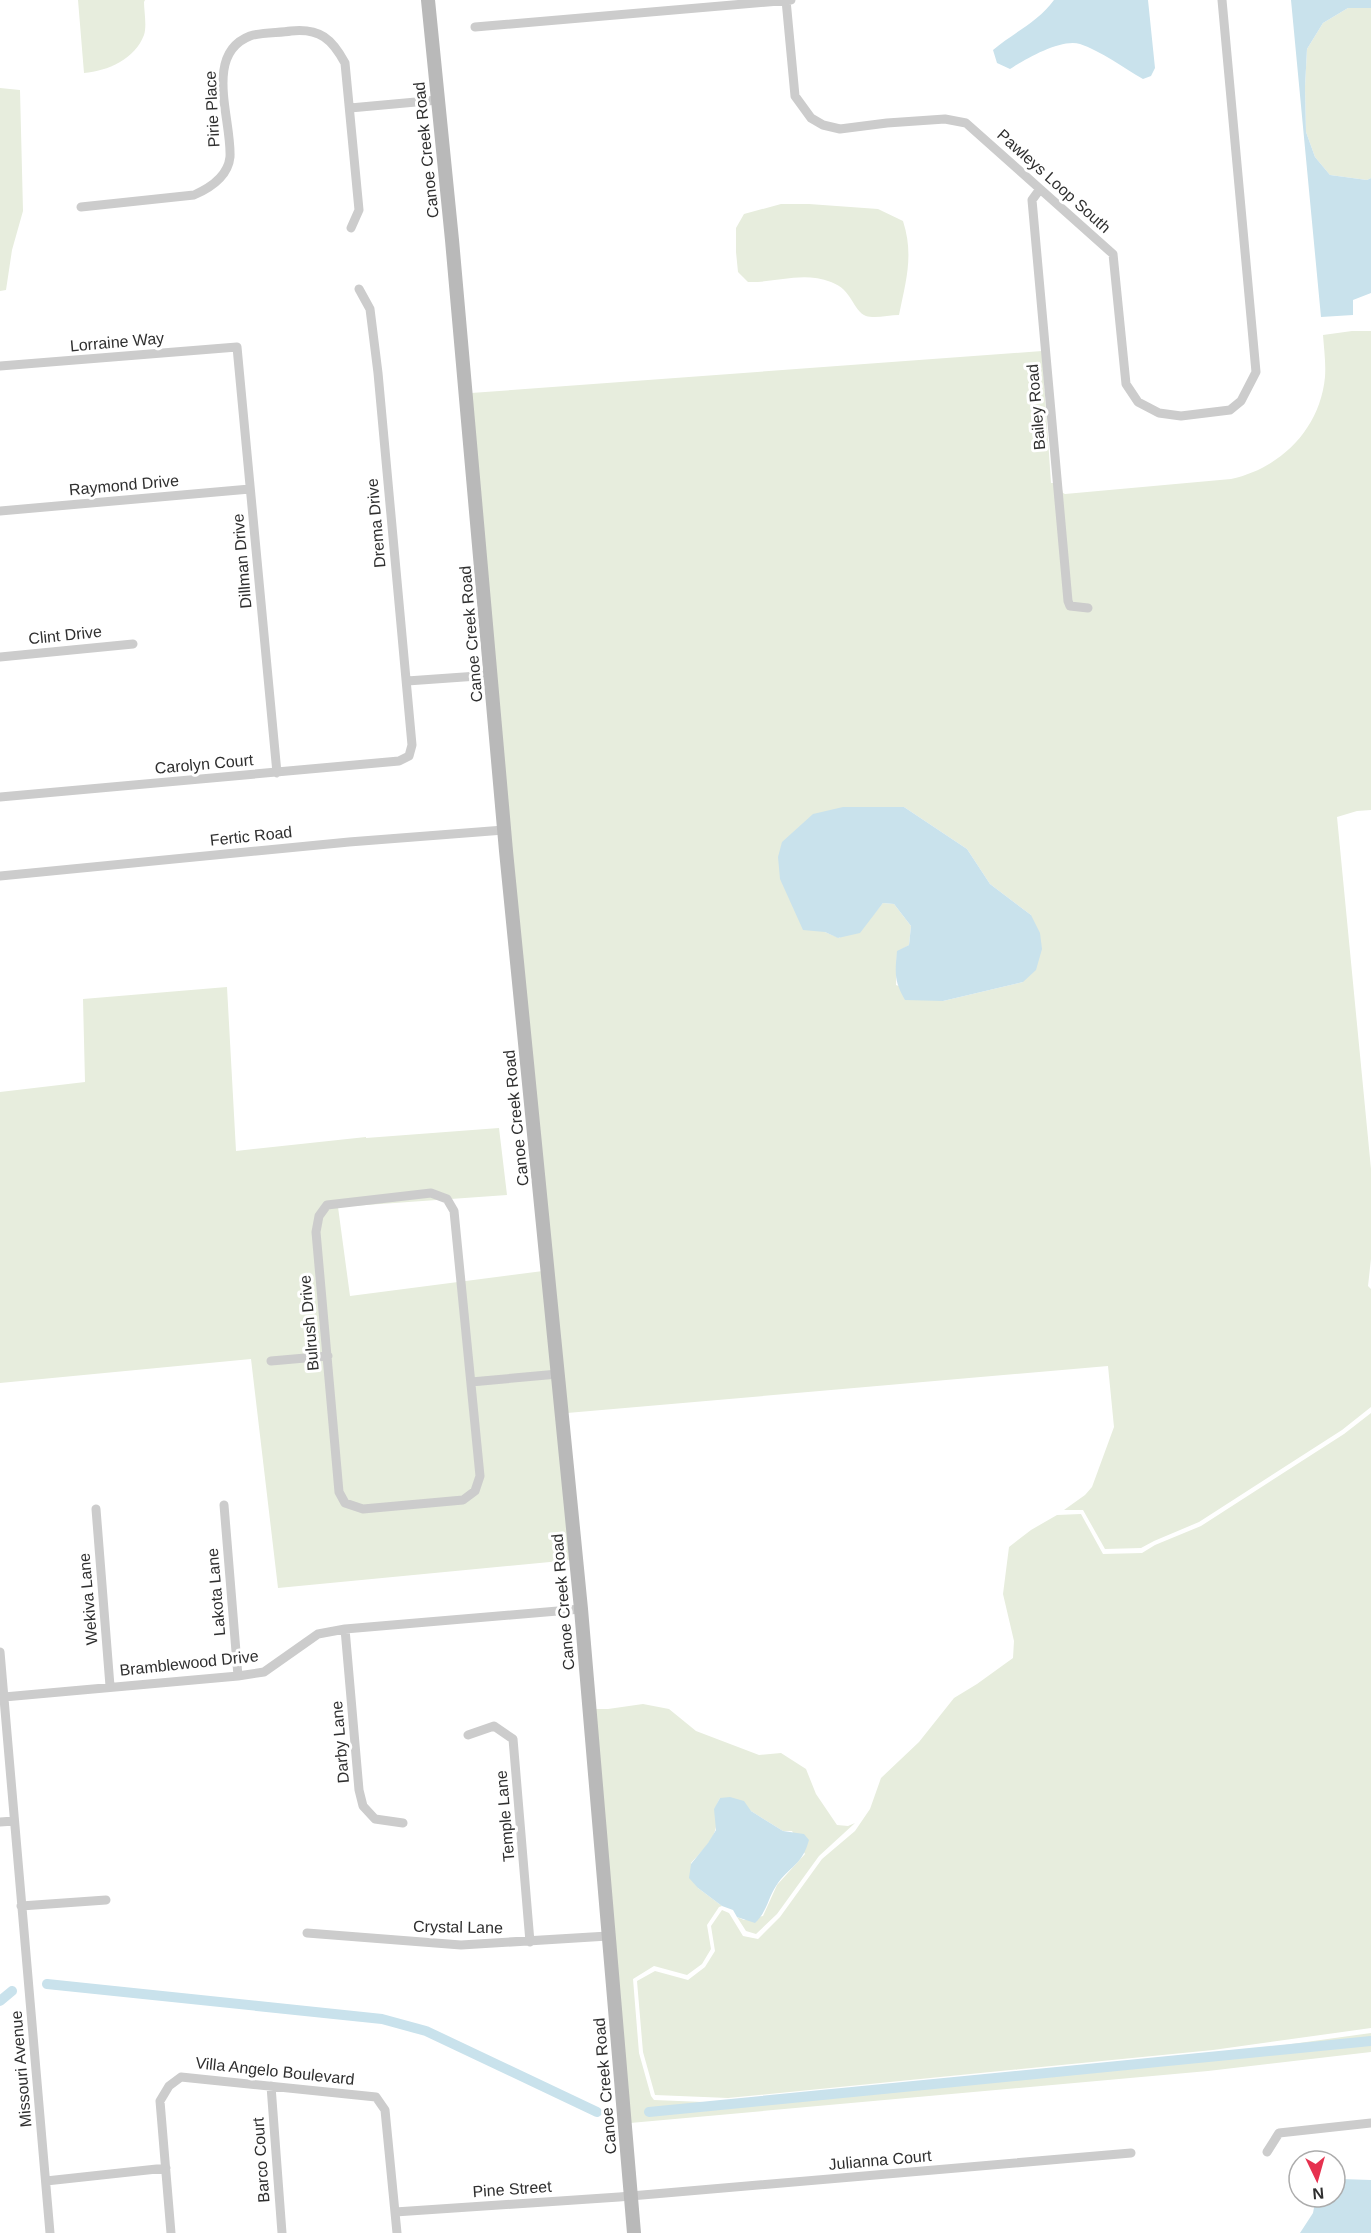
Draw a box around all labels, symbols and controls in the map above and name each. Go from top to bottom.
street label: Pirie Place [202,70,222,148]
street label: Canoe Creek Road [410,81,442,219]
street label: Pawleys Loop South [994,126,1114,236]
street label: Lorraine Way [69,329,165,355]
street label: Bailey Road [1024,363,1048,451]
street label: Raymond Drive [68,472,180,498]
street label: Drema Drive [364,477,388,568]
street label: Dillman Drive [229,513,255,609]
street label: Canoe Creek Road [457,565,485,703]
street label: Clint Drive [27,623,103,647]
street label: Carolyn Court [154,751,254,777]
street label: Fertic Road [209,823,293,849]
street label: Canoe Creek Road [500,1049,532,1187]
street label: Bulrush Drive [296,1274,322,1372]
street label: Canoe Creek Road [549,1533,577,1671]
street label: Lakota Lane [204,1547,228,1637]
street label: Wekiva Lane [76,1552,100,1646]
street label: Bramblewood Drive [119,1647,259,1679]
street label: Darby Lane [328,1700,352,1784]
street label: Temple Lane [493,1770,517,1862]
street label: Crystal Lane [413,1918,503,1936]
street label: Missouri Avenue [7,2010,35,2128]
street label: Canoe Creek Road [591,2017,619,2155]
street label: Villa Angelo Boulevard [195,2054,355,2088]
street label: Barco Court [250,2116,272,2203]
street label: Julianna Court [828,2147,933,2173]
north arrow [1287,2149,1347,2209]
street label: Pine Street [472,2178,553,2200]
text: N [1312,2184,1325,2202]

